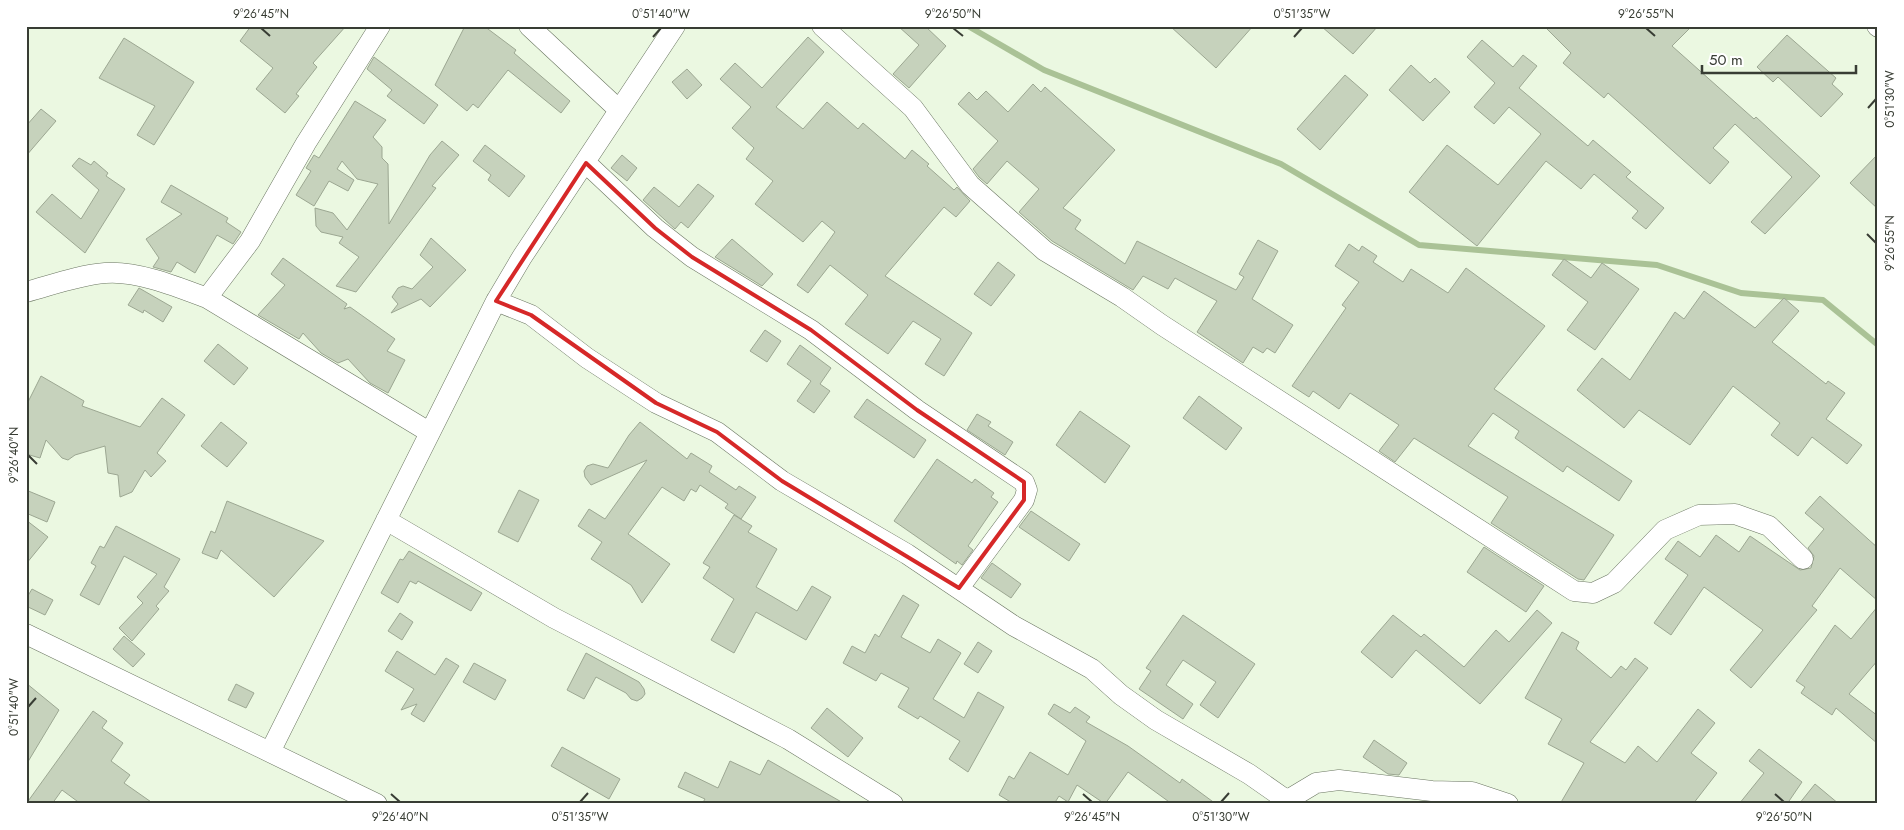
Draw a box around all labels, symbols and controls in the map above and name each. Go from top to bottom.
text: 9°26'45"N [233,5,289,23]
text: 0°51'40"W [632,5,690,23]
text: 9°26'50"N [925,5,981,23]
text: 0°51'35"W [1274,5,1331,23]
text: 9°26'55"N [1618,5,1674,23]
scale bar [1702,42,1855,74]
text: 50 m [1709,49,1743,71]
text: 0°51'30"W [1881,70,1899,128]
text: 9°26'55"N [1881,215,1899,271]
text: 9°26'40"N [5,427,23,483]
text: 0°51'40"W [5,678,23,736]
text: 9°26'40"N [372,808,428,826]
text: 0°51'35"W [552,808,609,826]
text: 9°26'45"N [1064,808,1120,826]
text: 0°51'30"W [1192,808,1250,826]
text: 9°26'50"N [1756,808,1812,826]

